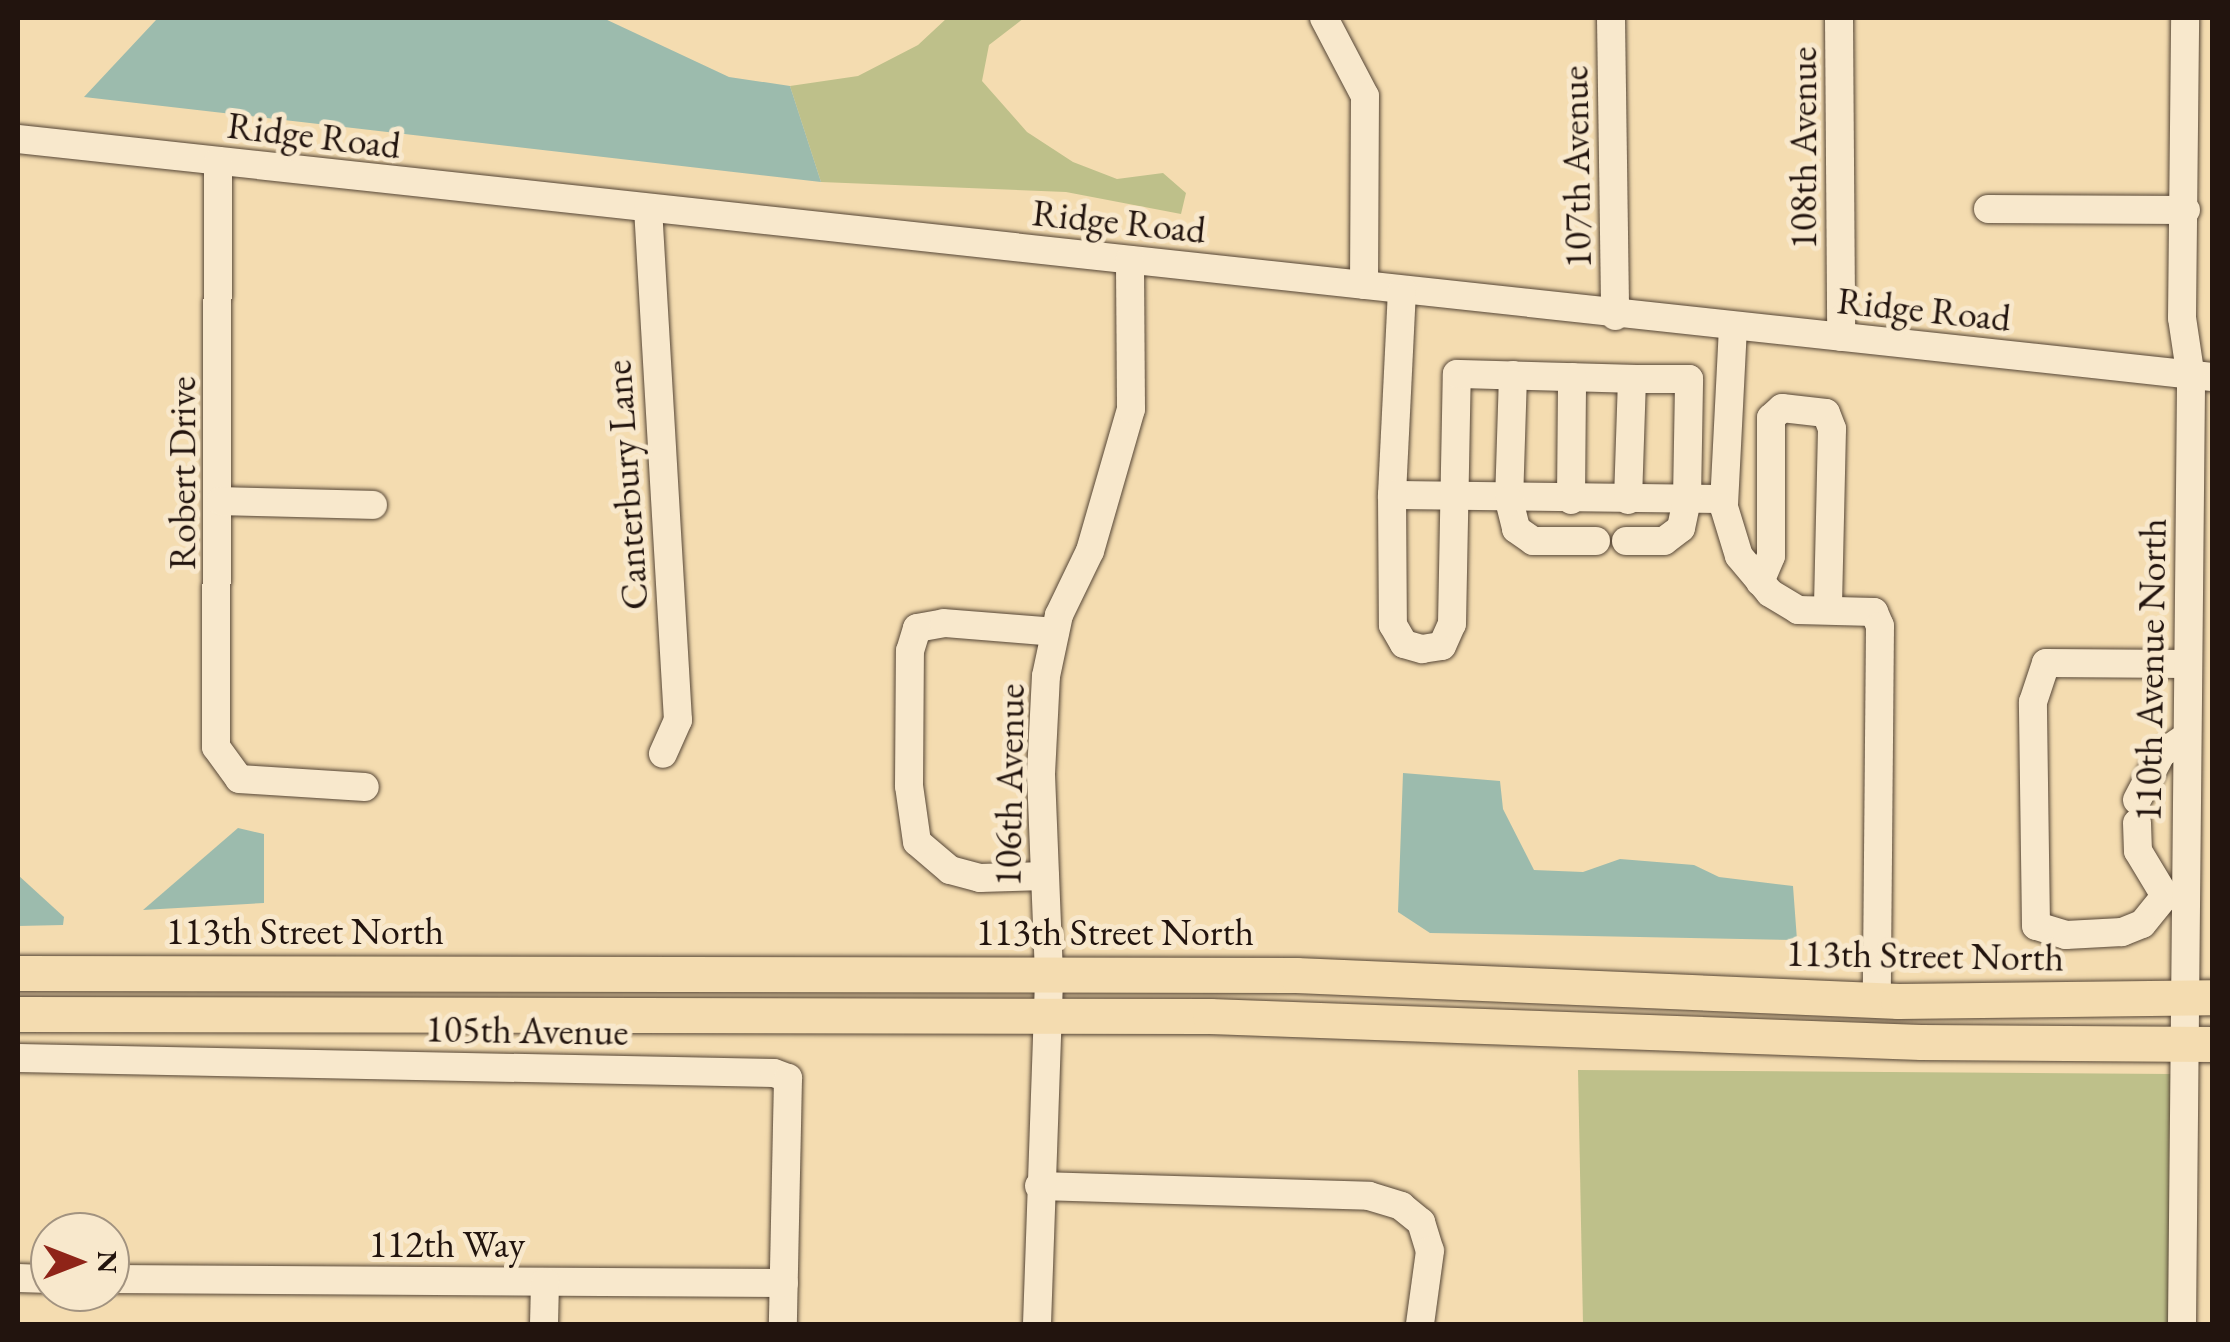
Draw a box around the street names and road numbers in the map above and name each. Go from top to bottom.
street label: 108th Avenue [1780,47,1826,249]
street label: 107th Avenue [1551,65,1601,269]
street label: Ridge Road [225,102,403,168]
street label: Ridge Road [1030,189,1208,253]
street label: Ridge Road [1835,277,2013,341]
street label: Canterbury Lane [595,359,657,611]
street label: Robert Drive [159,376,205,570]
street label: 110th Avenue North [2125,518,2175,822]
street label: 106th Avenue [984,683,1034,887]
street label: 113th Street North [166,908,444,954]
street label: 113th Street North [976,909,1254,955]
street label: 113th Street North [1786,930,2064,980]
street label: 105th Avenue [425,1005,629,1055]
street label: 112th Way [369,1221,525,1267]

